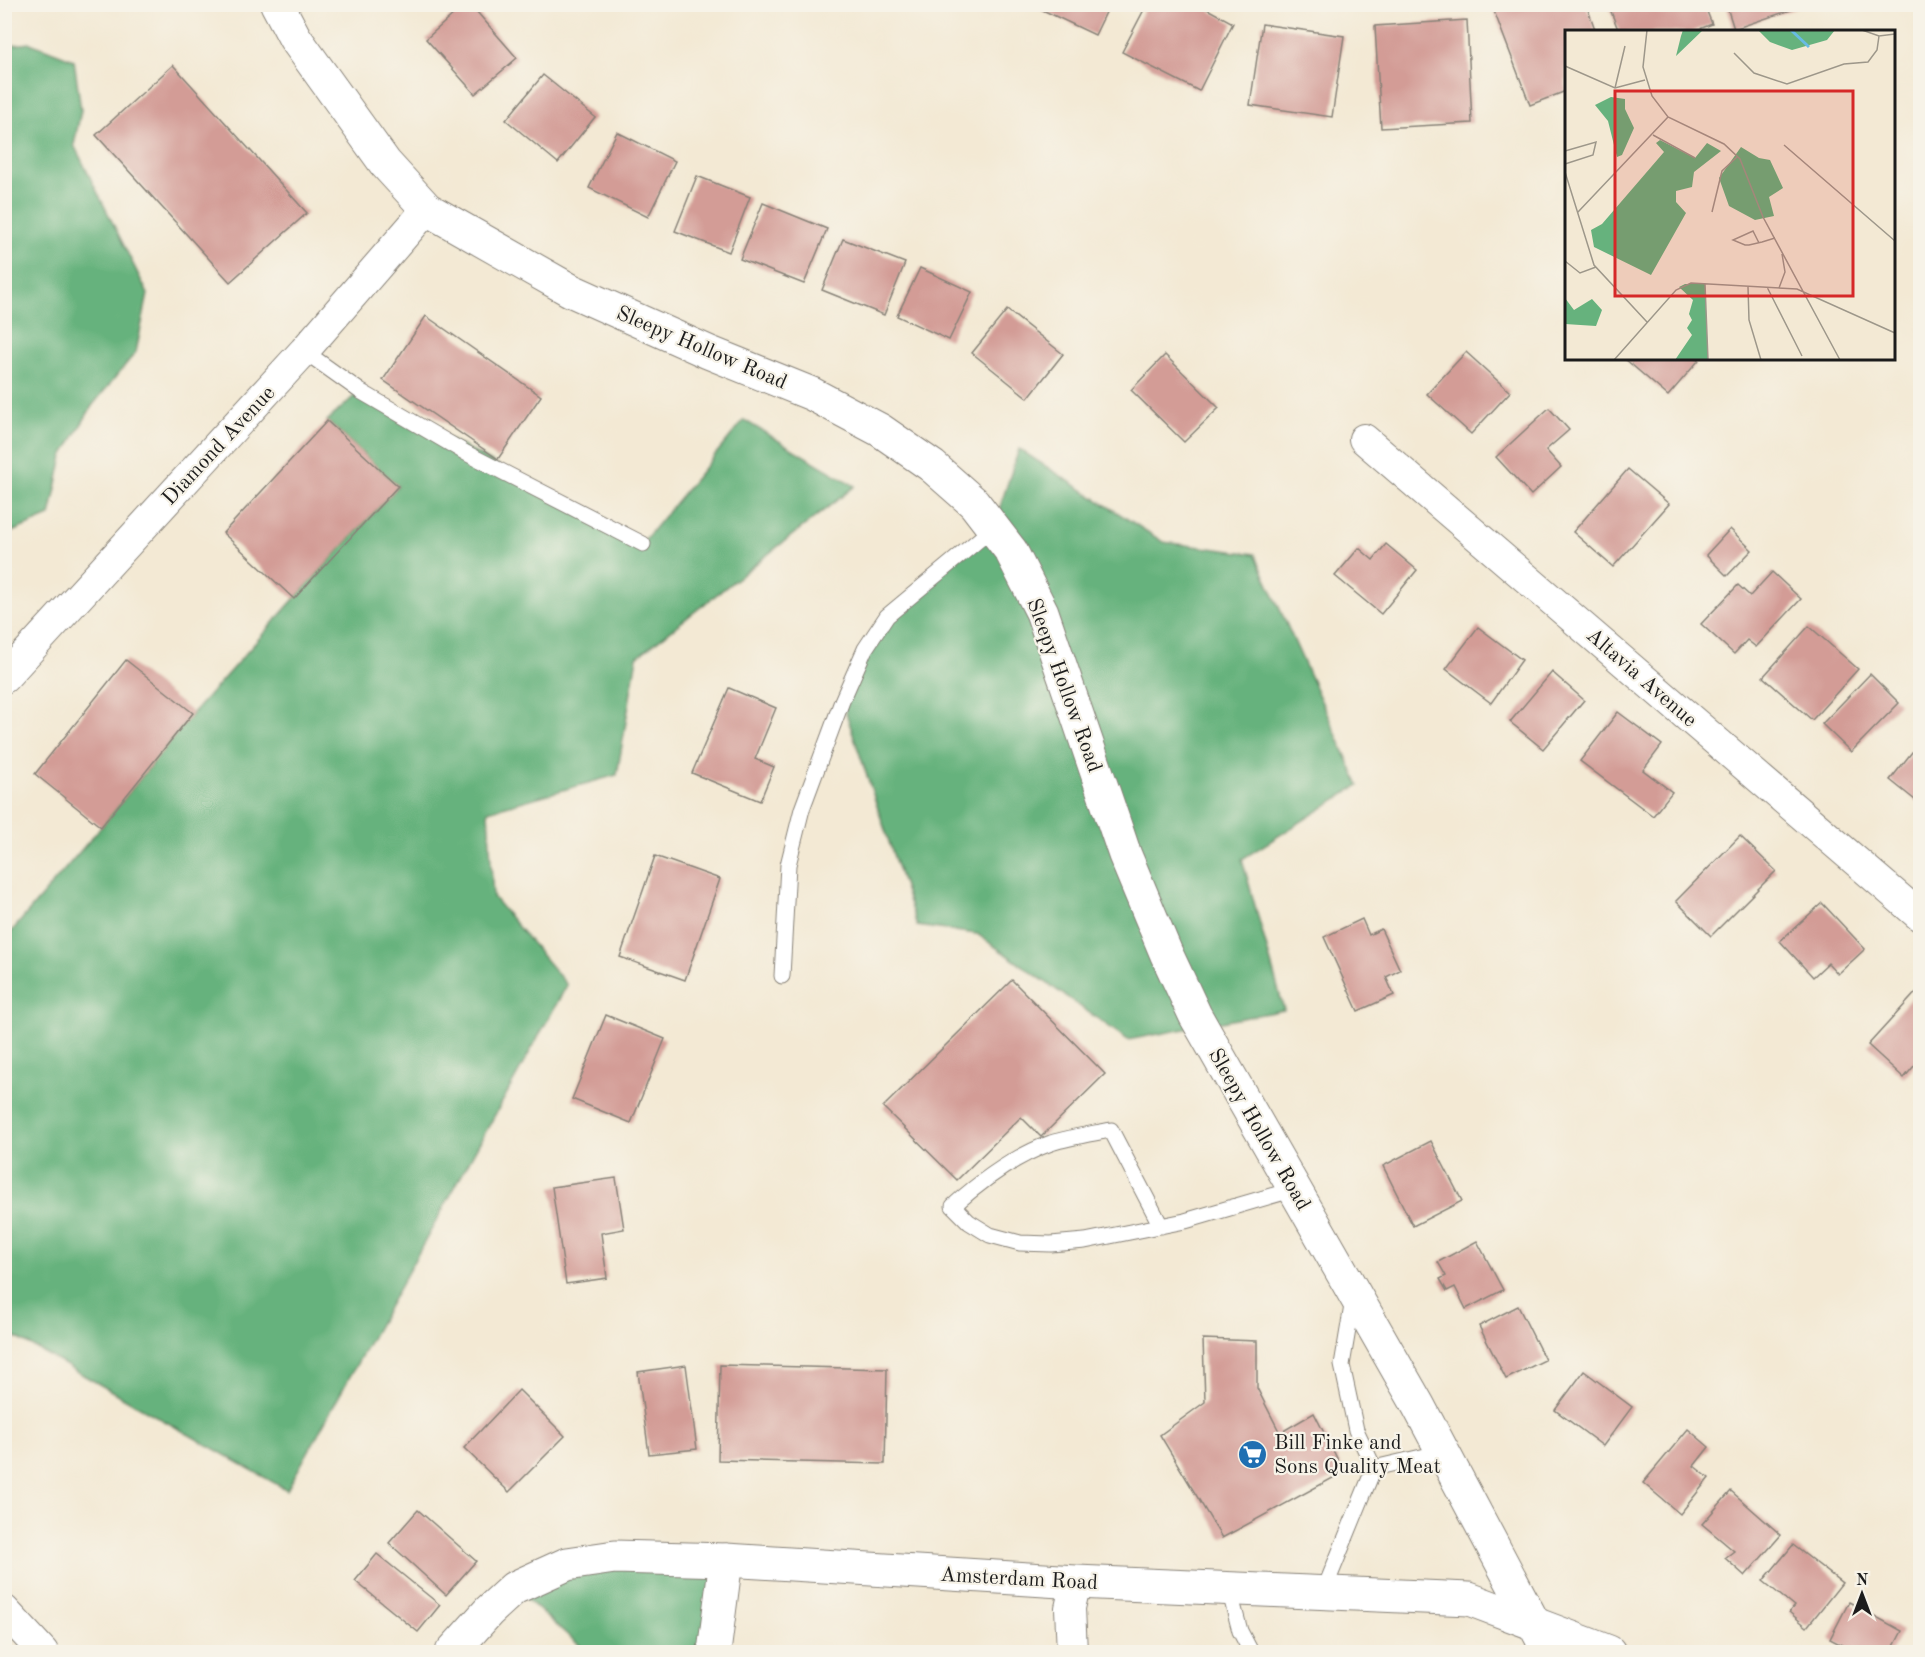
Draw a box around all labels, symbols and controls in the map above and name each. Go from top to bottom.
inset map [1565,30,1895,360]
street label: Sleepy Hollow Road [613,303,790,394]
street label: Diamond Avenue [159,382,279,510]
street label: Sleepy Hollow Road [1022,596,1105,775]
street label: Altavia Avenue [1582,625,1700,731]
street label: Sleepy Hollow Road [1204,1045,1314,1214]
place label: Bill Finke and Sons Quality Meat [1274,1433,1441,1478]
supermarket icon: Bill Finke and Sons Quality Meat [1237,1438,1269,1470]
north arrow [1832,1564,1892,1624]
street label: Amsterdam Road [939,1565,1098,1594]
text: N [1856,1573,1869,1589]

